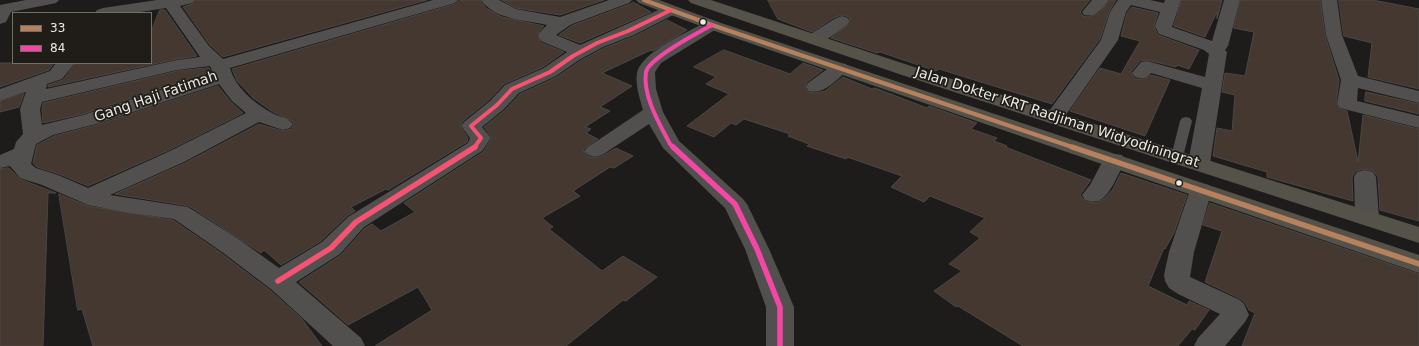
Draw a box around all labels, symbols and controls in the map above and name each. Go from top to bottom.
legend [12,12,152,64]
unlabelled marker [698,17,708,27]
text: 33 [50,21,65,35]
text: 84 [50,41,65,55]
street label: Jalan Dokter KRT Radjiman Widyodiningrat [913,64,1201,172]
street label: Gang Haji Fatimah [92,68,220,126]
unlabelled marker [1174,178,1184,188]

